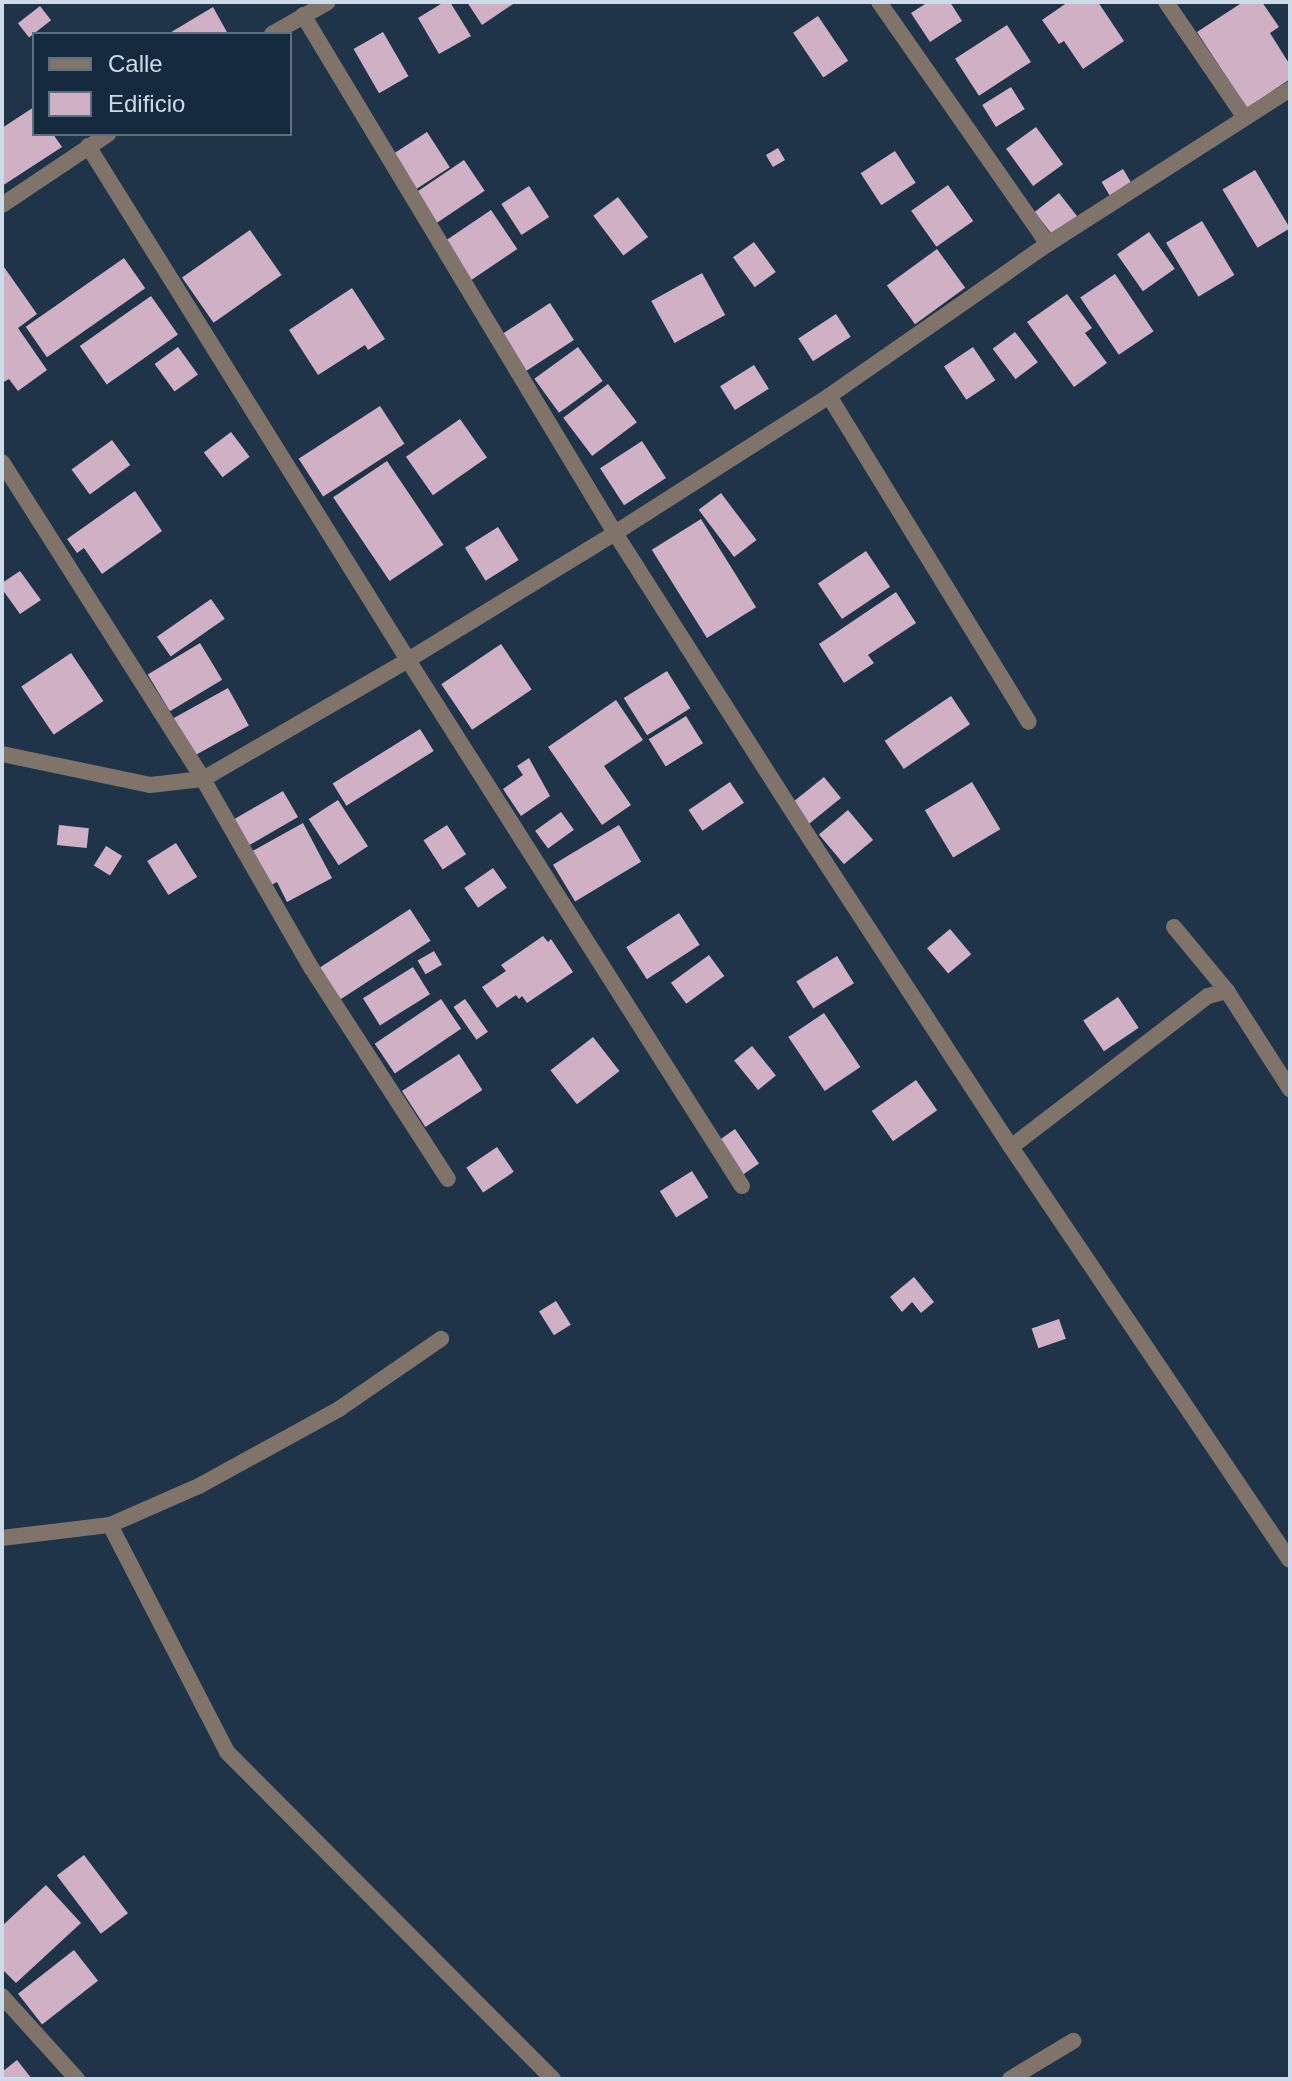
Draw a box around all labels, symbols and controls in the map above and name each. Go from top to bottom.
legend [32,32,292,136]
text: Calle [108,50,163,77]
text: Edificio [108,90,185,117]

